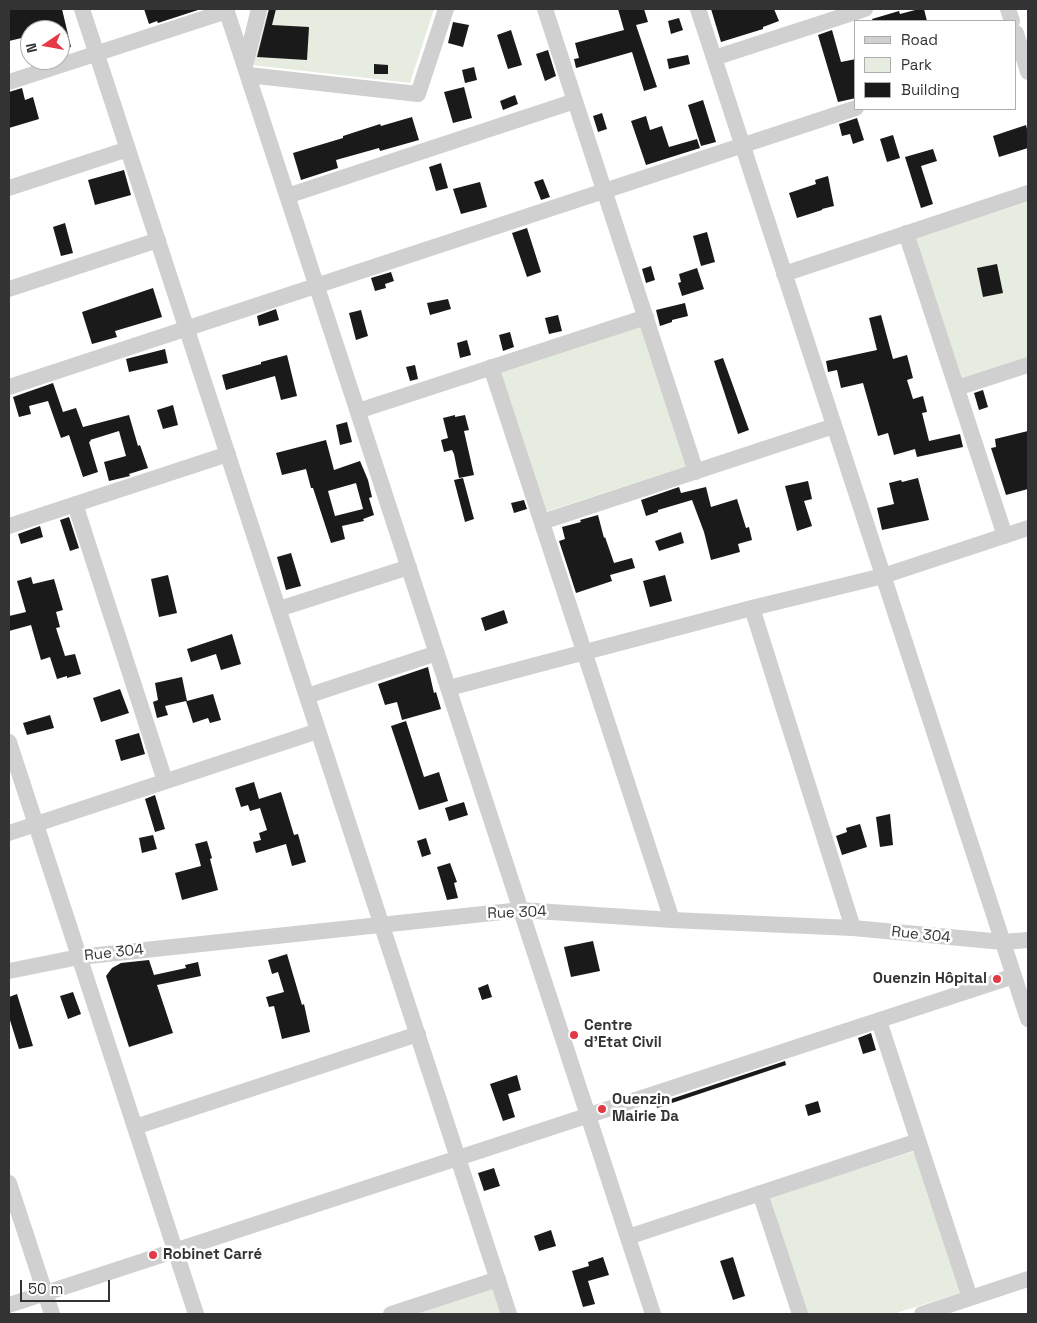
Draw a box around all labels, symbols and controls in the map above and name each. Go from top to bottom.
north arrow [20,20,70,70]
legend [854,20,1017,110]
text: Road [901,30,938,49]
text: N [22,41,41,54]
text: Park [901,55,932,74]
text: Building [901,80,960,99]
street label: Rue 304 [487,903,547,923]
street label: Rue 304 [891,923,951,947]
street label: Rue 304 [84,941,144,965]
place label: Ouenzin Hôpital [873,970,987,988]
marker: Ouenzin Hôpital [991,973,1003,985]
place label: Centre d'Etat Civil [584,1017,662,1052]
marker: Centre d'Etat Civil [568,1029,580,1041]
place label: Ouenzin Mairie Da [612,1091,679,1126]
marker: Ouenzin Mairie Da [596,1103,608,1115]
place label: Robinet Carré [163,1246,262,1264]
marker: Robinet Carré [147,1249,159,1261]
scale bar [22,1270,112,1302]
text: 50 m [28,1279,63,1298]

